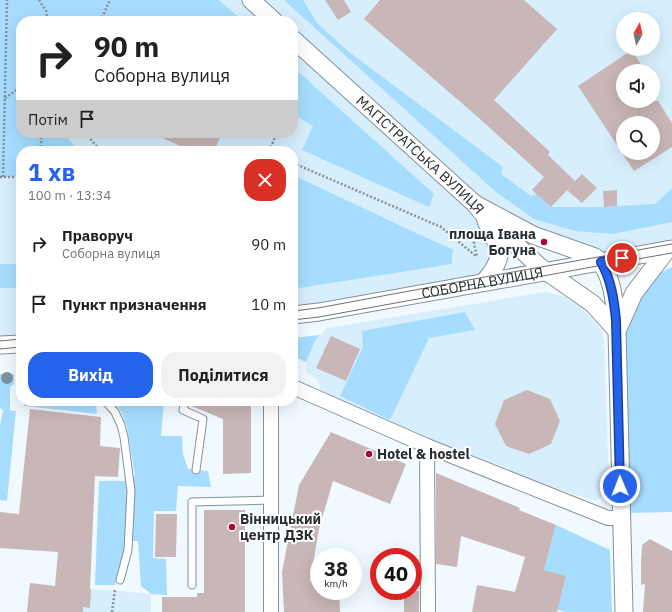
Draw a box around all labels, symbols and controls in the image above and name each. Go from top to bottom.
north arrow [616,12,660,56]
map controls [616,12,660,160]
text: 90 m [94,28,159,65]
icon: right [28,32,80,84]
text: Соборна вулиця [94,64,230,87]
button: sound [616,64,660,108]
street label: МАГІСТРАТСЬКА ВУЛИЦЯ [352,92,488,217]
icon: arrive [76,108,98,130]
text: Потім [28,110,68,129]
button: search [616,116,660,160]
text: 1 хв [28,156,75,188]
button: close [244,159,286,201]
text: 100 m · 13:34 [28,187,111,204]
place label: площа Івана Богуна [449,225,536,259]
text: Праворуч [62,226,133,245]
icon: right [28,233,50,255]
text: 90 m [251,235,286,254]
marker: площа Івана Богуна [539,237,549,247]
pin [605,241,639,275]
text: Соборна вулиця [62,245,160,262]
icon: arrive [611,247,633,269]
street label: СОБОРНА ВУЛИЦЯ [420,263,544,303]
icon: arrive [28,293,50,315]
text: Пункт призначення [62,295,207,314]
text: 10 m [251,295,286,314]
button: Вихід [28,352,153,398]
button: Поділитися [161,352,286,398]
place label: Hotel & hostel [377,445,470,463]
marker: Hotel & hostel [364,449,374,459]
position arrow [599,465,641,507]
place label: Вінницький центр ДЗК [240,510,321,544]
marker: Вінницький центр ДЗК [227,522,237,532]
speed limit sign: 40 [370,548,422,600]
text: 38 [324,555,348,582]
text: km/h [324,577,348,590]

